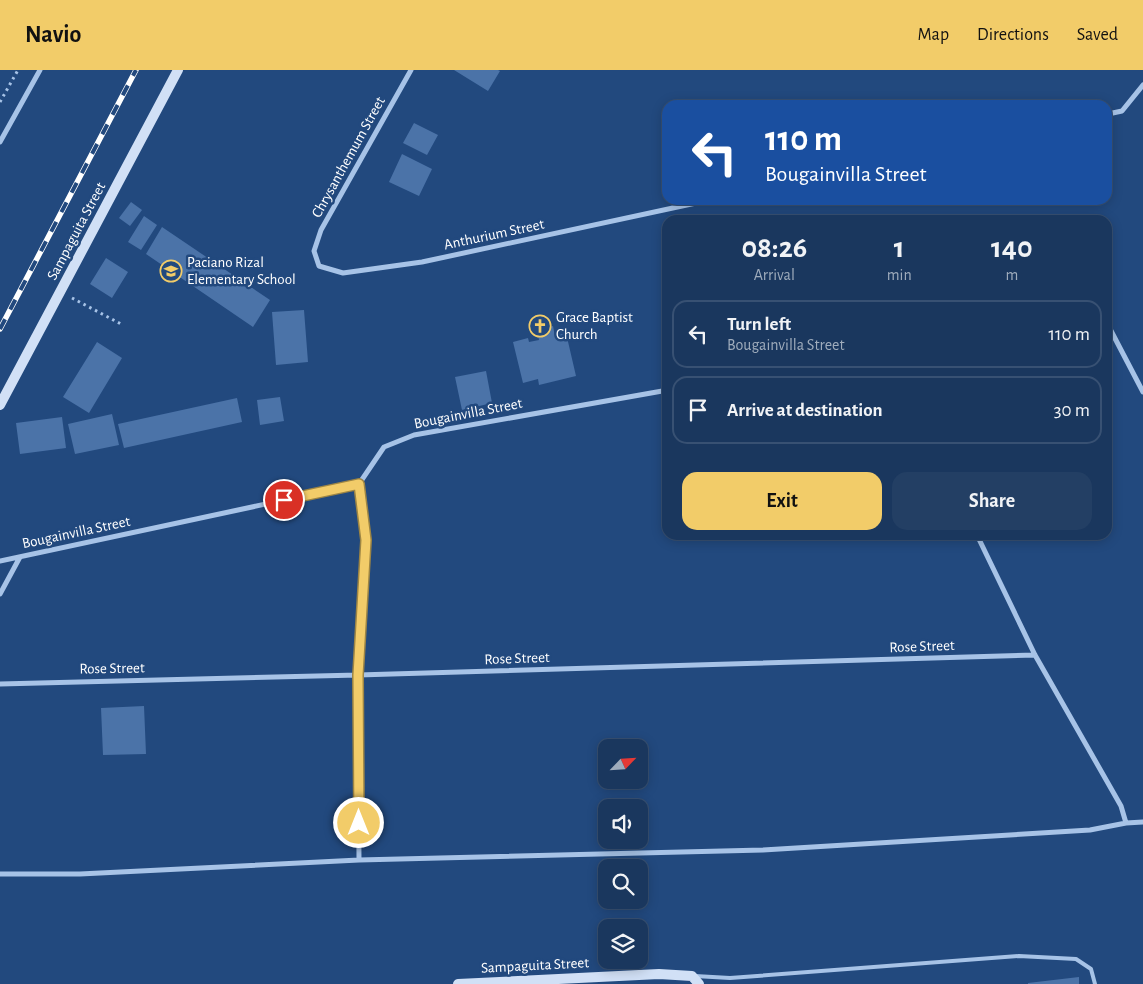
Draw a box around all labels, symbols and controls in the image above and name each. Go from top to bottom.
text: Navio [25,23,81,47]
text: Map [918,26,949,44]
text: Directions [977,26,1049,44]
text: Saved [1077,26,1118,44]
street label: Chrysanthemum Street [309,94,388,220]
icon: left [682,120,747,185]
text: 110 m [765,122,842,157]
text: Bougainvilla Street [765,163,927,185]
street label: Sampaguita Street [44,180,109,283]
street label: Anthurium Street [443,216,546,252]
text: 08:26 [741,233,807,263]
text: 1 [894,233,905,263]
text: 140 [991,233,1033,263]
place label: Paciano Rizal Elementary School [187,255,296,287]
school or university icon: Paciano Rizal Elementary School [159,259,183,283]
text: Arrival [754,267,795,283]
text: min [887,267,912,283]
text: m [1005,267,1018,283]
place label: Grace Baptist Church [556,310,633,342]
church icon: Grace Baptist Church [528,314,552,338]
text: Turn left [727,315,791,334]
icon: left [684,320,712,348]
text: 110 m [1049,325,1090,344]
text: Bougainvilla Street [727,337,845,353]
street label: Bougainvilla Street [413,396,524,431]
icon: arrive [684,396,712,424]
text: Arrive at destination [727,401,883,420]
text: 30 m [1054,401,1090,420]
button: Exit [682,472,882,530]
button: Share [892,472,1092,530]
pin [263,479,305,521]
icon: arrive [270,486,298,514]
street label: Bougainvilla Street [21,514,132,551]
street label: Rose Street [889,638,955,655]
street label: Rose Street [484,650,550,667]
street label: Rose Street [79,660,145,677]
north arrow [598,739,648,789]
map controls [598,739,648,969]
position arrow [332,796,384,848]
button: sound [598,799,648,849]
button: search [598,859,648,909]
button: layers [598,919,648,969]
street label: Sampaguita Street [481,955,590,976]

